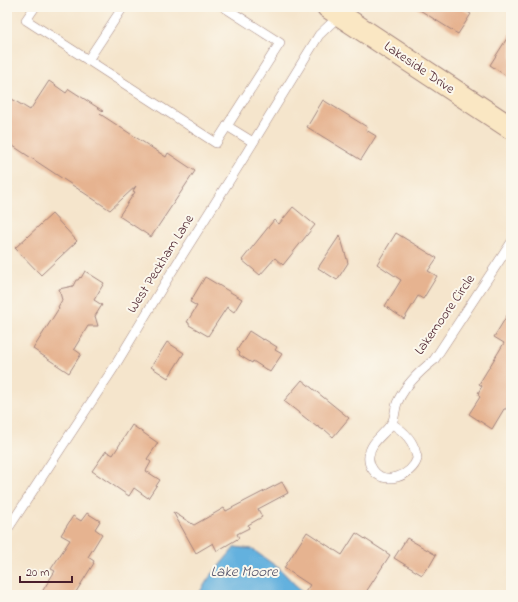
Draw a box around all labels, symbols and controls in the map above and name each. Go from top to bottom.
street label: Lakeside Drive [379,36,459,100]
street label: West Peckham Lane [122,210,200,317]
street label: Lakemoore Circle [409,270,481,360]
scale bar [20,558,72,584]
water label: Lake Moore [211,561,279,583]
text: 20 m [26,564,49,582]

